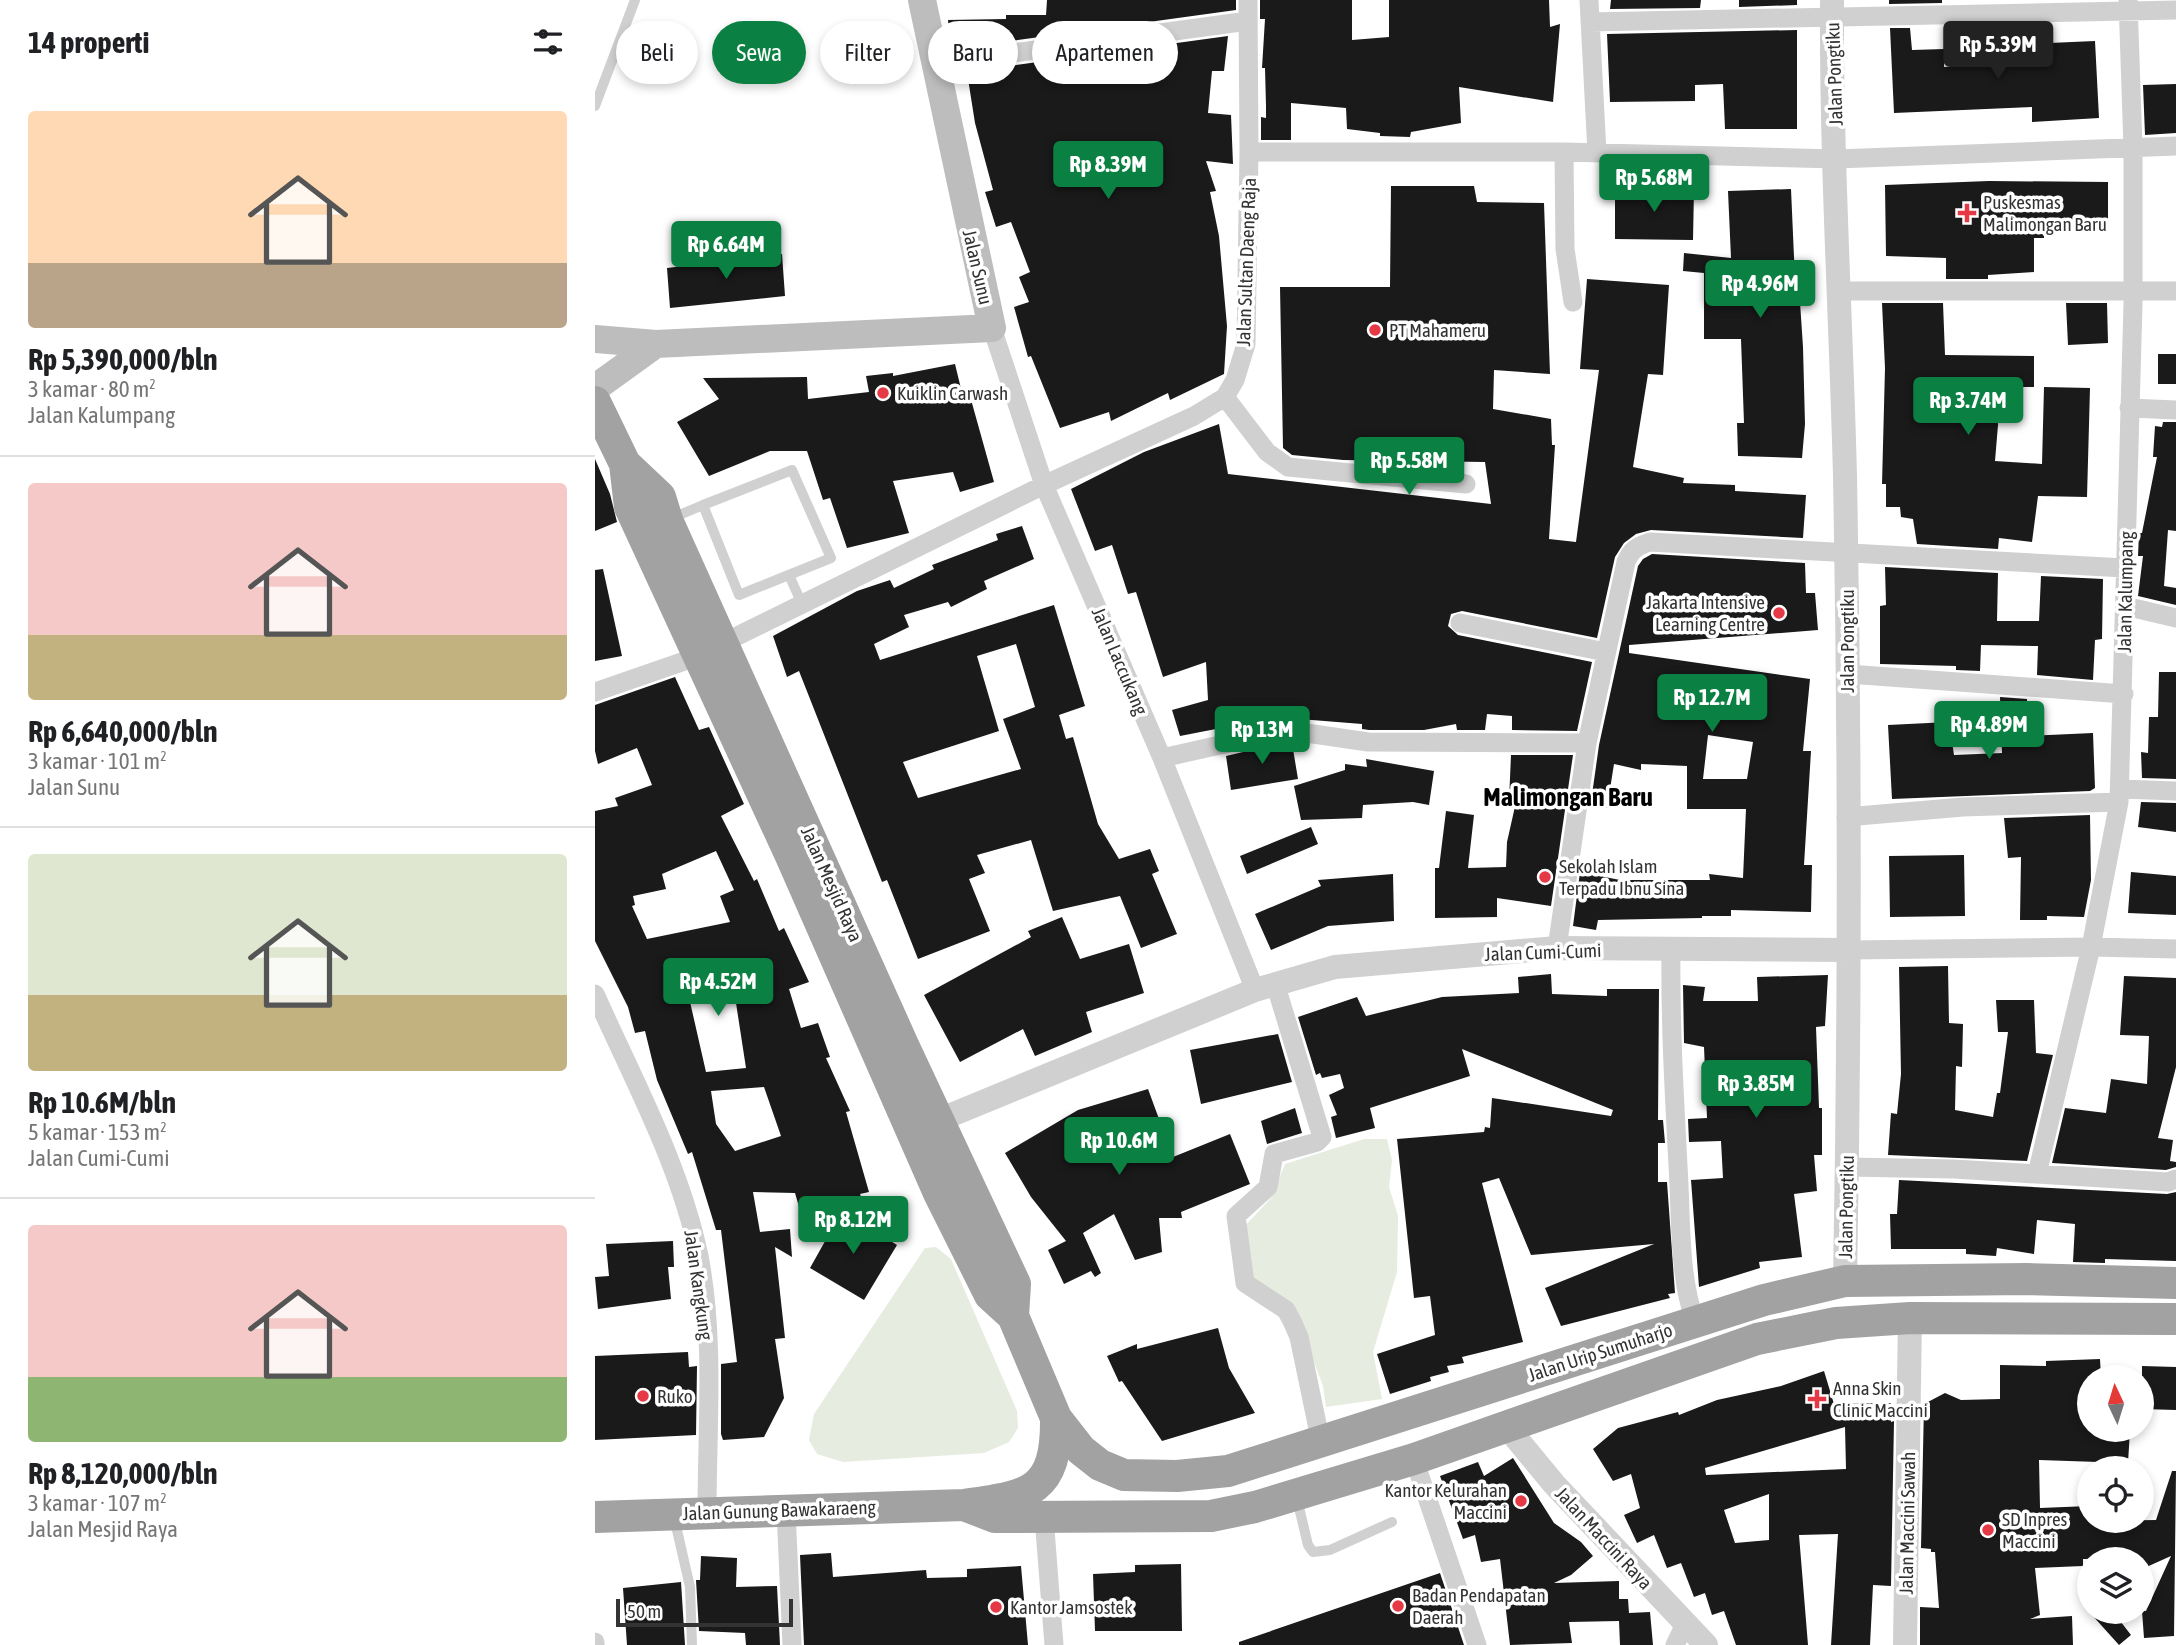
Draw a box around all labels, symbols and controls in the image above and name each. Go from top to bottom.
chip: Beli [616,21,698,84]
chip: Sewa [712,21,806,84]
chip: Filter [820,21,914,84]
chip: Baru [928,21,1018,84]
chip: Apartemen [1032,21,1178,84]
street label: Jalan Pongtiku [1821,22,1847,126]
pin: Rp 5.39M [1926,22,2070,81]
icon: filters [529,23,567,61]
text: 14 properti [28,25,149,59]
text: Rp 5.39M [1959,31,2037,57]
pin: Rp 8.39M [1036,142,1180,201]
text: Rp 8.39M [1069,151,1147,177]
pin: Rp 5.68M [1582,154,1726,214]
icon: home [235,157,361,283]
text: Rp 5.68M [1615,164,1693,190]
street label: Jalan Sultan Daeng Raja [1232,177,1260,347]
place label: Puskesmas Malimongan Baru [1983,191,2107,235]
marker: Puskesmas Malimongan Baru [1957,203,1977,223]
pin: Rp 6.64M [654,222,798,281]
street label: Jalan Sunu [959,227,997,307]
text: Rp 6.64M [687,231,765,257]
pin: Rp 4.96M [1688,260,1832,320]
text: Rp 4.96M [1721,270,1799,296]
place label: PT Mahameru [1389,319,1486,341]
marker: PT Mahameru [1367,322,1383,338]
text: Rp 5,390,000/bln [28,342,218,376]
text: 3 kamar · 80 m² [28,376,156,402]
pin: Rp 3.74M [1896,378,2040,437]
place label: Kuiklin Carwash [897,382,1008,404]
marker: Kuiklin Carwash [875,385,891,401]
text: Rp 3.74M [1929,387,2007,413]
text: Jalan Kalumpang [28,402,175,428]
pin: Rp 5.58M [1337,438,1481,497]
text: Rp 5.58M [1370,447,1448,473]
icon: home [235,529,361,655]
street label: Jalan Kalumpang [2113,530,2137,653]
street label: Jalan Pongtiku [1836,589,1858,693]
place label: Jakarta Intensive Learning Centre [1646,591,1765,635]
street label: Jalan Laccukang [1087,604,1153,719]
marker: Jakarta Intensive Learning Centre [1771,605,1787,621]
pin: Rp 12.7M [1640,674,1784,734]
text: Rp 12.7M [1673,684,1751,710]
pin: Rp 4.89M [1917,702,2061,761]
pin: Rp 13M [1205,706,1319,766]
text: Rp 4.89M [1950,711,2028,737]
text: Rp 6,640,000/bln [28,714,218,748]
text: Rp 13M [1231,716,1293,742]
text: 3 kamar · 101 m² [28,748,167,774]
text: Jalan Sunu [28,774,120,800]
district label: Malimongan Baru [1483,782,1653,812]
street label: Jalan Mesjid Raya [797,823,867,945]
place label: Sekolah Islam Terpadu Ibnu Sina [1559,855,1684,899]
marker: Sekolah Islam Terpadu Ibnu Sina [1537,869,1553,885]
icon: home [235,900,361,1026]
street label: Jalan Cumi-Cumi [1484,939,1602,965]
pin: Rp 4.52M [646,958,790,1018]
text: Rp 4.52M [679,968,757,994]
pin: Rp 3.85M [1684,1060,1828,1120]
text: Rp 3.85M [1717,1070,1795,1096]
text: Rp 10.6M/bln [28,1085,176,1119]
pin: Rp 10.6M [1047,1118,1191,1177]
text: 5 kamar · 153 m² [28,1119,167,1145]
text: Rp 10.6M [1080,1127,1158,1153]
text: Jalan Cumi-Cumi [28,1145,170,1171]
street label: Jalan Pongtiku [1834,1155,1858,1259]
pin: Rp 8.12M [781,1196,925,1256]
text: Rp 8.12M [814,1206,892,1232]
street label: Jalan Kangkung [680,1229,718,1342]
icon: home [235,1271,361,1397]
street label: Jalan Urip Sumuharjo [1525,1318,1675,1386]
north arrow [2077,1365,2154,1442]
map controls [2077,1365,2154,1624]
place label: Anna Skin Clinic Maccini [1833,1377,1928,1421]
place label: Ruko [657,1385,693,1407]
marker: Ruko [635,1388,651,1404]
marker: Anna Skin Clinic Maccini [1807,1389,1827,1409]
street label: Jalan Maccini Sawah [1895,1451,1919,1595]
text: Rp 8,120,000/bln [28,1456,218,1490]
button: locate [2077,1456,2154,1533]
place label: Kantor Kelurahan Maccini [1385,1479,1507,1523]
street label: Jalan Maccini Raya [1551,1482,1657,1594]
text: 3 kamar · 107 m² [28,1490,167,1516]
marker: Kantor Kelurahan Maccini [1513,1493,1529,1509]
street label: Jalan Gunung Bawakaraeng [682,1496,877,1524]
place label: SD Inpres Maccini [2002,1508,2068,1552]
text: Jalan Mesjid Raya [28,1516,178,1542]
marker: SD Inpres Maccini [1980,1522,1996,1538]
button: layers [2077,1547,2154,1624]
place label: Badan Pendapatan Daerah [1412,1584,1546,1628]
scale bar [616,1596,793,1628]
place label: Kantor Jamsostek [1010,1596,1133,1618]
marker: Badan Pendapatan Daerah [1390,1598,1406,1614]
marker: Kantor Jamsostek [988,1599,1004,1615]
text: 50 m [627,1600,661,1622]

